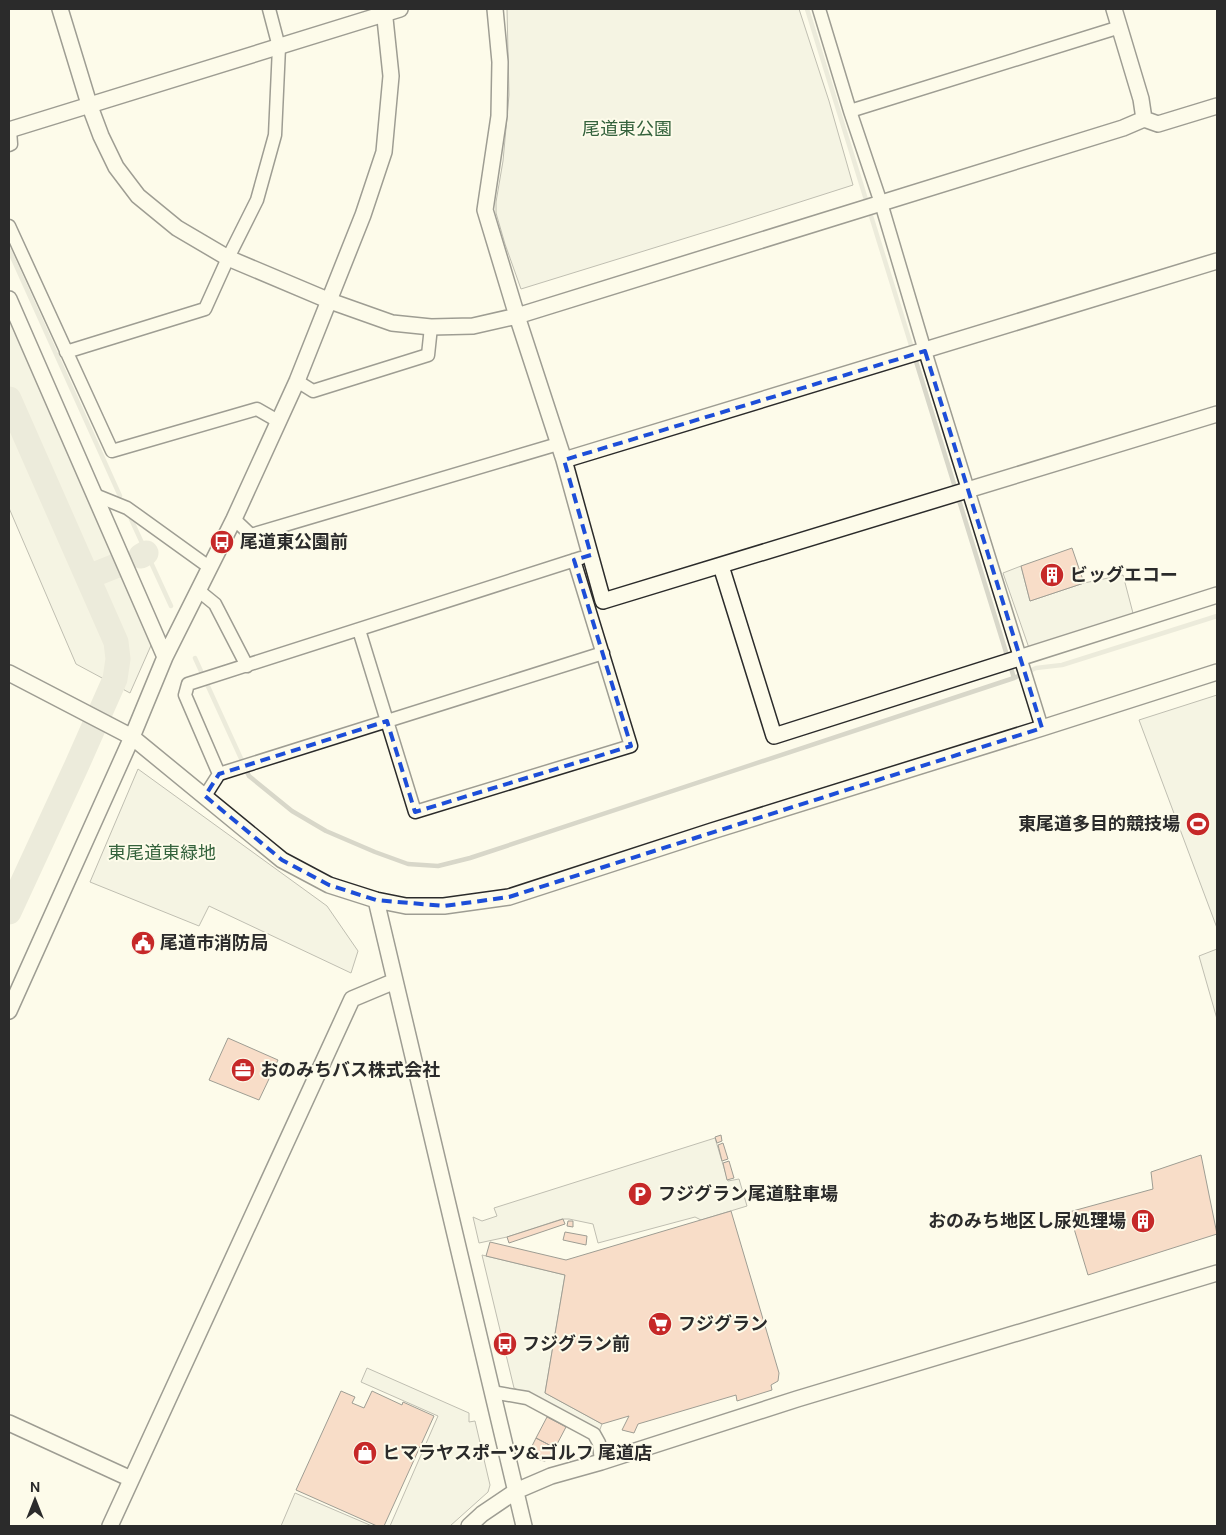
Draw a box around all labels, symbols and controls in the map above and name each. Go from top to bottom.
park label: 尾道東公園 [582,117,672,141]
bus stop icon: 尾道東公園前 [209,529,235,555]
place label: 尾道東公園前 [240,530,348,554]
building icon: ビッグエコー [1039,562,1065,588]
place label: ビッグエコー [1070,563,1178,587]
sports icon: 東尾道多目的競技場 [1185,811,1211,837]
place label: 東尾道多目的競技場 [1018,812,1180,836]
park label: 東尾道東緑地 [108,841,216,865]
public building icon: 尾道市消防局 [130,930,156,956]
place label: 尾道市消防局 [160,931,268,955]
office icon: おのみちバス株式会社 [230,1057,256,1083]
place label: おのみちバス株式会社 [260,1058,440,1082]
parking icon: フジグラン尾道駐車場 [627,1181,653,1207]
place label: フジグラン尾道駐車場 [658,1182,838,1206]
building icon: おのみち地区し尿処理場 [1130,1208,1156,1234]
place label: おのみち地区し尿処理場 [928,1209,1126,1233]
supermarket icon: フジグラン [647,1311,673,1337]
place label: フジグラン [678,1312,768,1336]
bus stop icon: フジグラン前 [492,1331,518,1357]
place label: フジグラン前 [522,1332,630,1356]
shop icon: ヒマラヤスポーツ&ゴルフ 尾道店 [352,1440,378,1466]
place label: ヒマラヤスポーツ&ゴルフ 尾道店 [382,1441,652,1465]
north arrow [10,1475,60,1525]
text: N [30,1478,40,1496]

